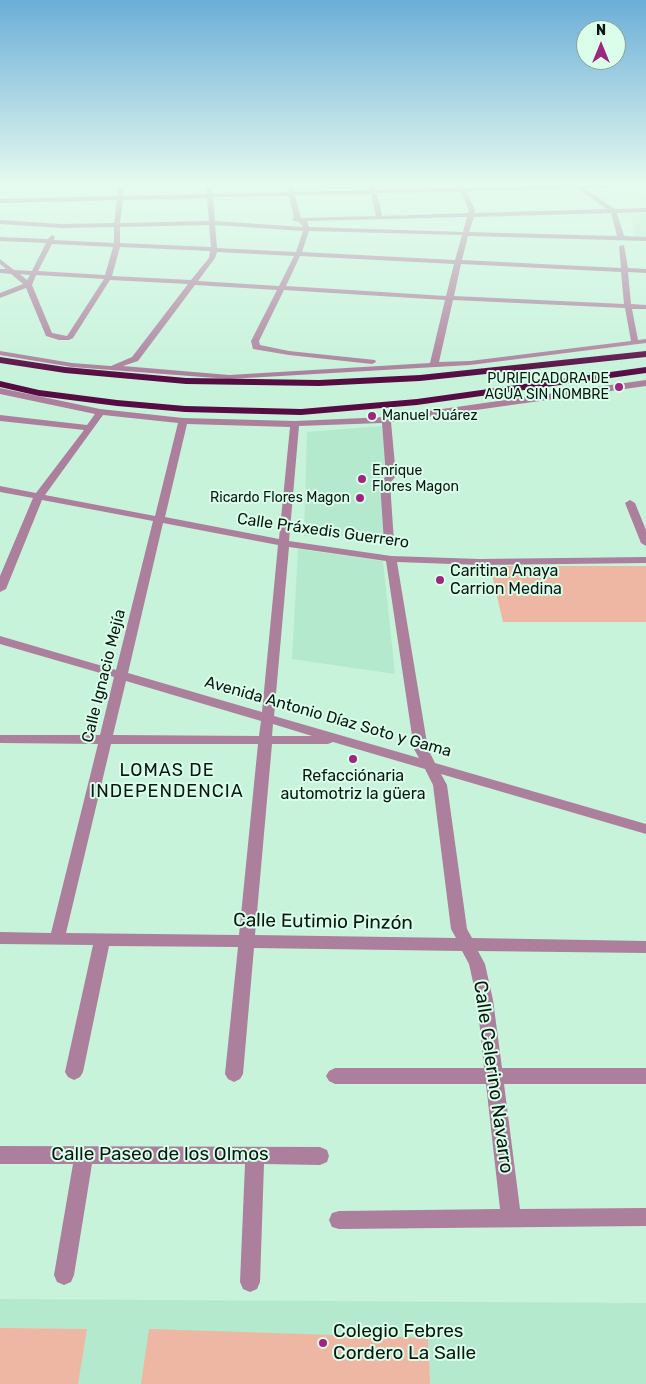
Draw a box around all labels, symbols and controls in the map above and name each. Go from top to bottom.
north arrow [576,20,626,70]
text: N [596,22,606,39]
place label: PURIFICADORA DE AGUA SIN NOMBRE [485,371,609,404]
marker: PURIFICADORA DE AGUA SIN NOMBRE [613,381,625,393]
place label: Manuel Juárez [382,408,478,424]
marker: Manuel Juárez [366,410,378,422]
place label: Enrique Flores Magon [372,463,459,496]
marker: Enrique Flores Magon [356,473,368,485]
place label: Ricardo Flores Magon [210,490,350,506]
marker: Ricardo Flores Magon [354,492,366,504]
street label: Calle Práxedis Guerrero [236,509,410,553]
place label: Caritina Anaya Carrion Medina [450,561,562,599]
marker: Caritina Anaya Carrion Medina [434,574,446,586]
street label: Calle Ignacio Mejía [78,607,130,745]
street label: Avenida Antonio Díaz Soto y Gama [202,673,454,761]
marker: Refacciónaria automotriz la güera [347,753,359,765]
district label: LOMAS DE INDEPENDENCIA [89,760,245,802]
place label: Refacciónaria automotriz la güera [280,766,426,804]
street label: Calle Eutimio Pinzón [233,909,413,935]
street label: Calle Celerino Navarro [468,979,518,1175]
street label: Calle Paseo de los Olmos [51,1144,269,1166]
place label: Colegio Febres Cordero La Salle [333,1321,476,1365]
marker: Colegio Febres Cordero La Salle [317,1337,329,1349]

